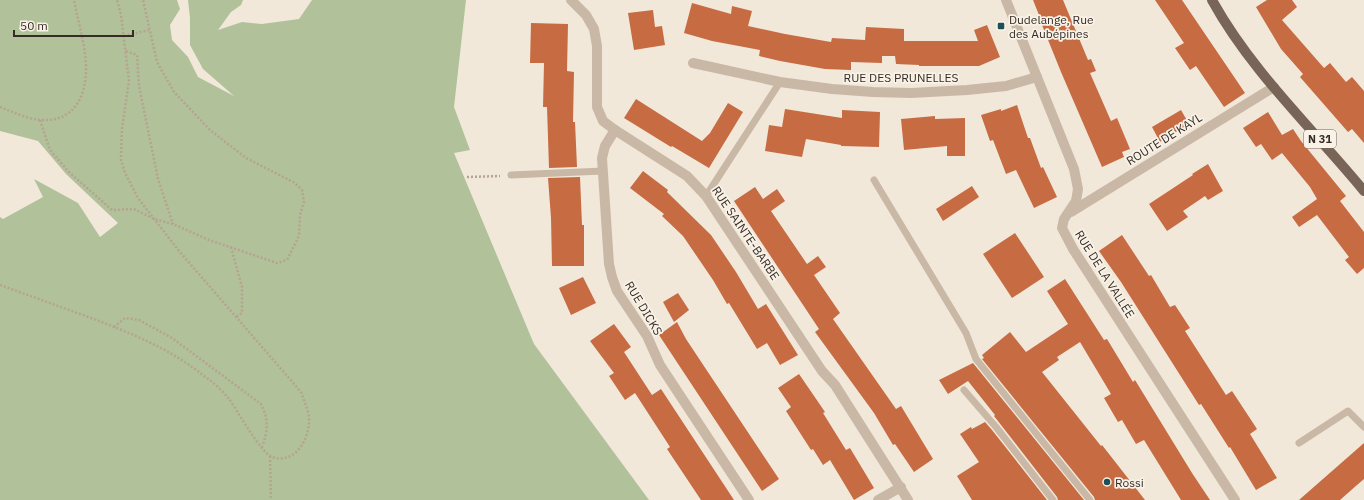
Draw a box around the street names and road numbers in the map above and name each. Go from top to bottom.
street label: RUE DES PRUNELLES [844,70,958,85]
street label: ROUTE DE KAYL [1123,110,1205,168]
road number: N 31 [1304,130,1336,148]
street label: RUE SAINTE-BARBE [709,183,783,283]
street label: RUE DE LA VALLÉE [1072,227,1138,321]
street label: RUE DICKS [622,278,666,338]

